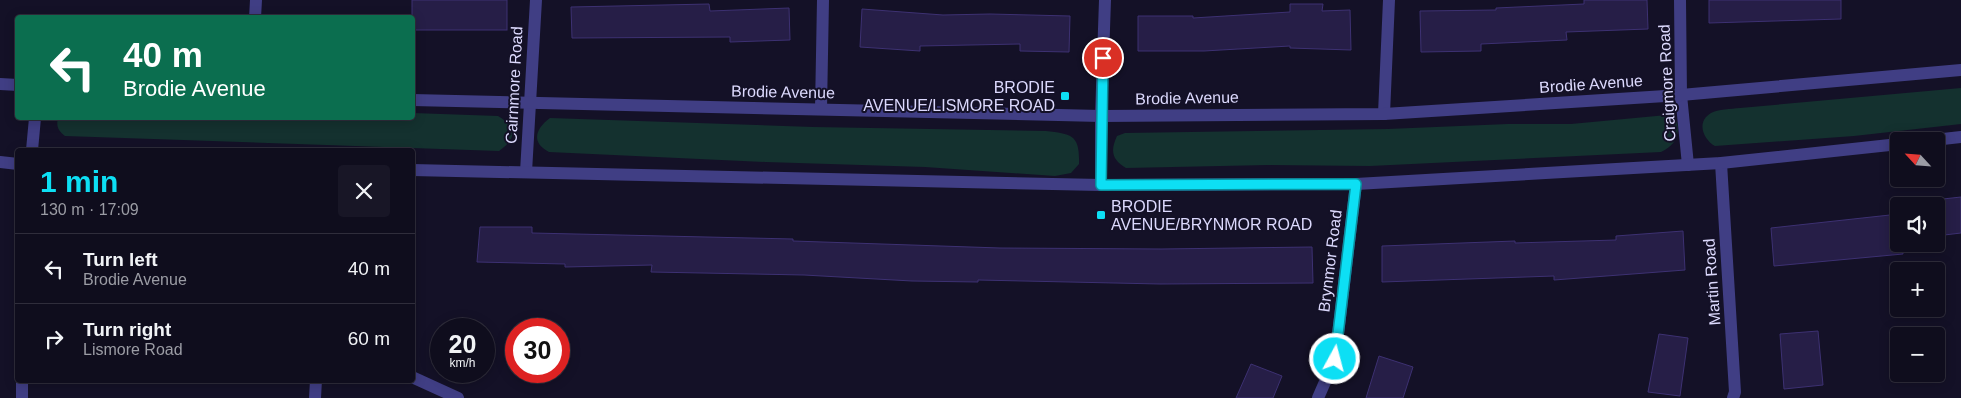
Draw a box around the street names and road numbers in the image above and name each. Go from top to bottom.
street label: Craigmore Road [1655,24,1679,142]
street label: Cairnmore Road [502,26,526,144]
street label: Brodie Avenue [1539,72,1643,96]
street label: Brodie Avenue [731,83,835,101]
street label: Brodie Avenue [1135,89,1239,107]
street label: Brynmor Road [1315,209,1345,313]
street label: Martin Road [1700,238,1724,326]

